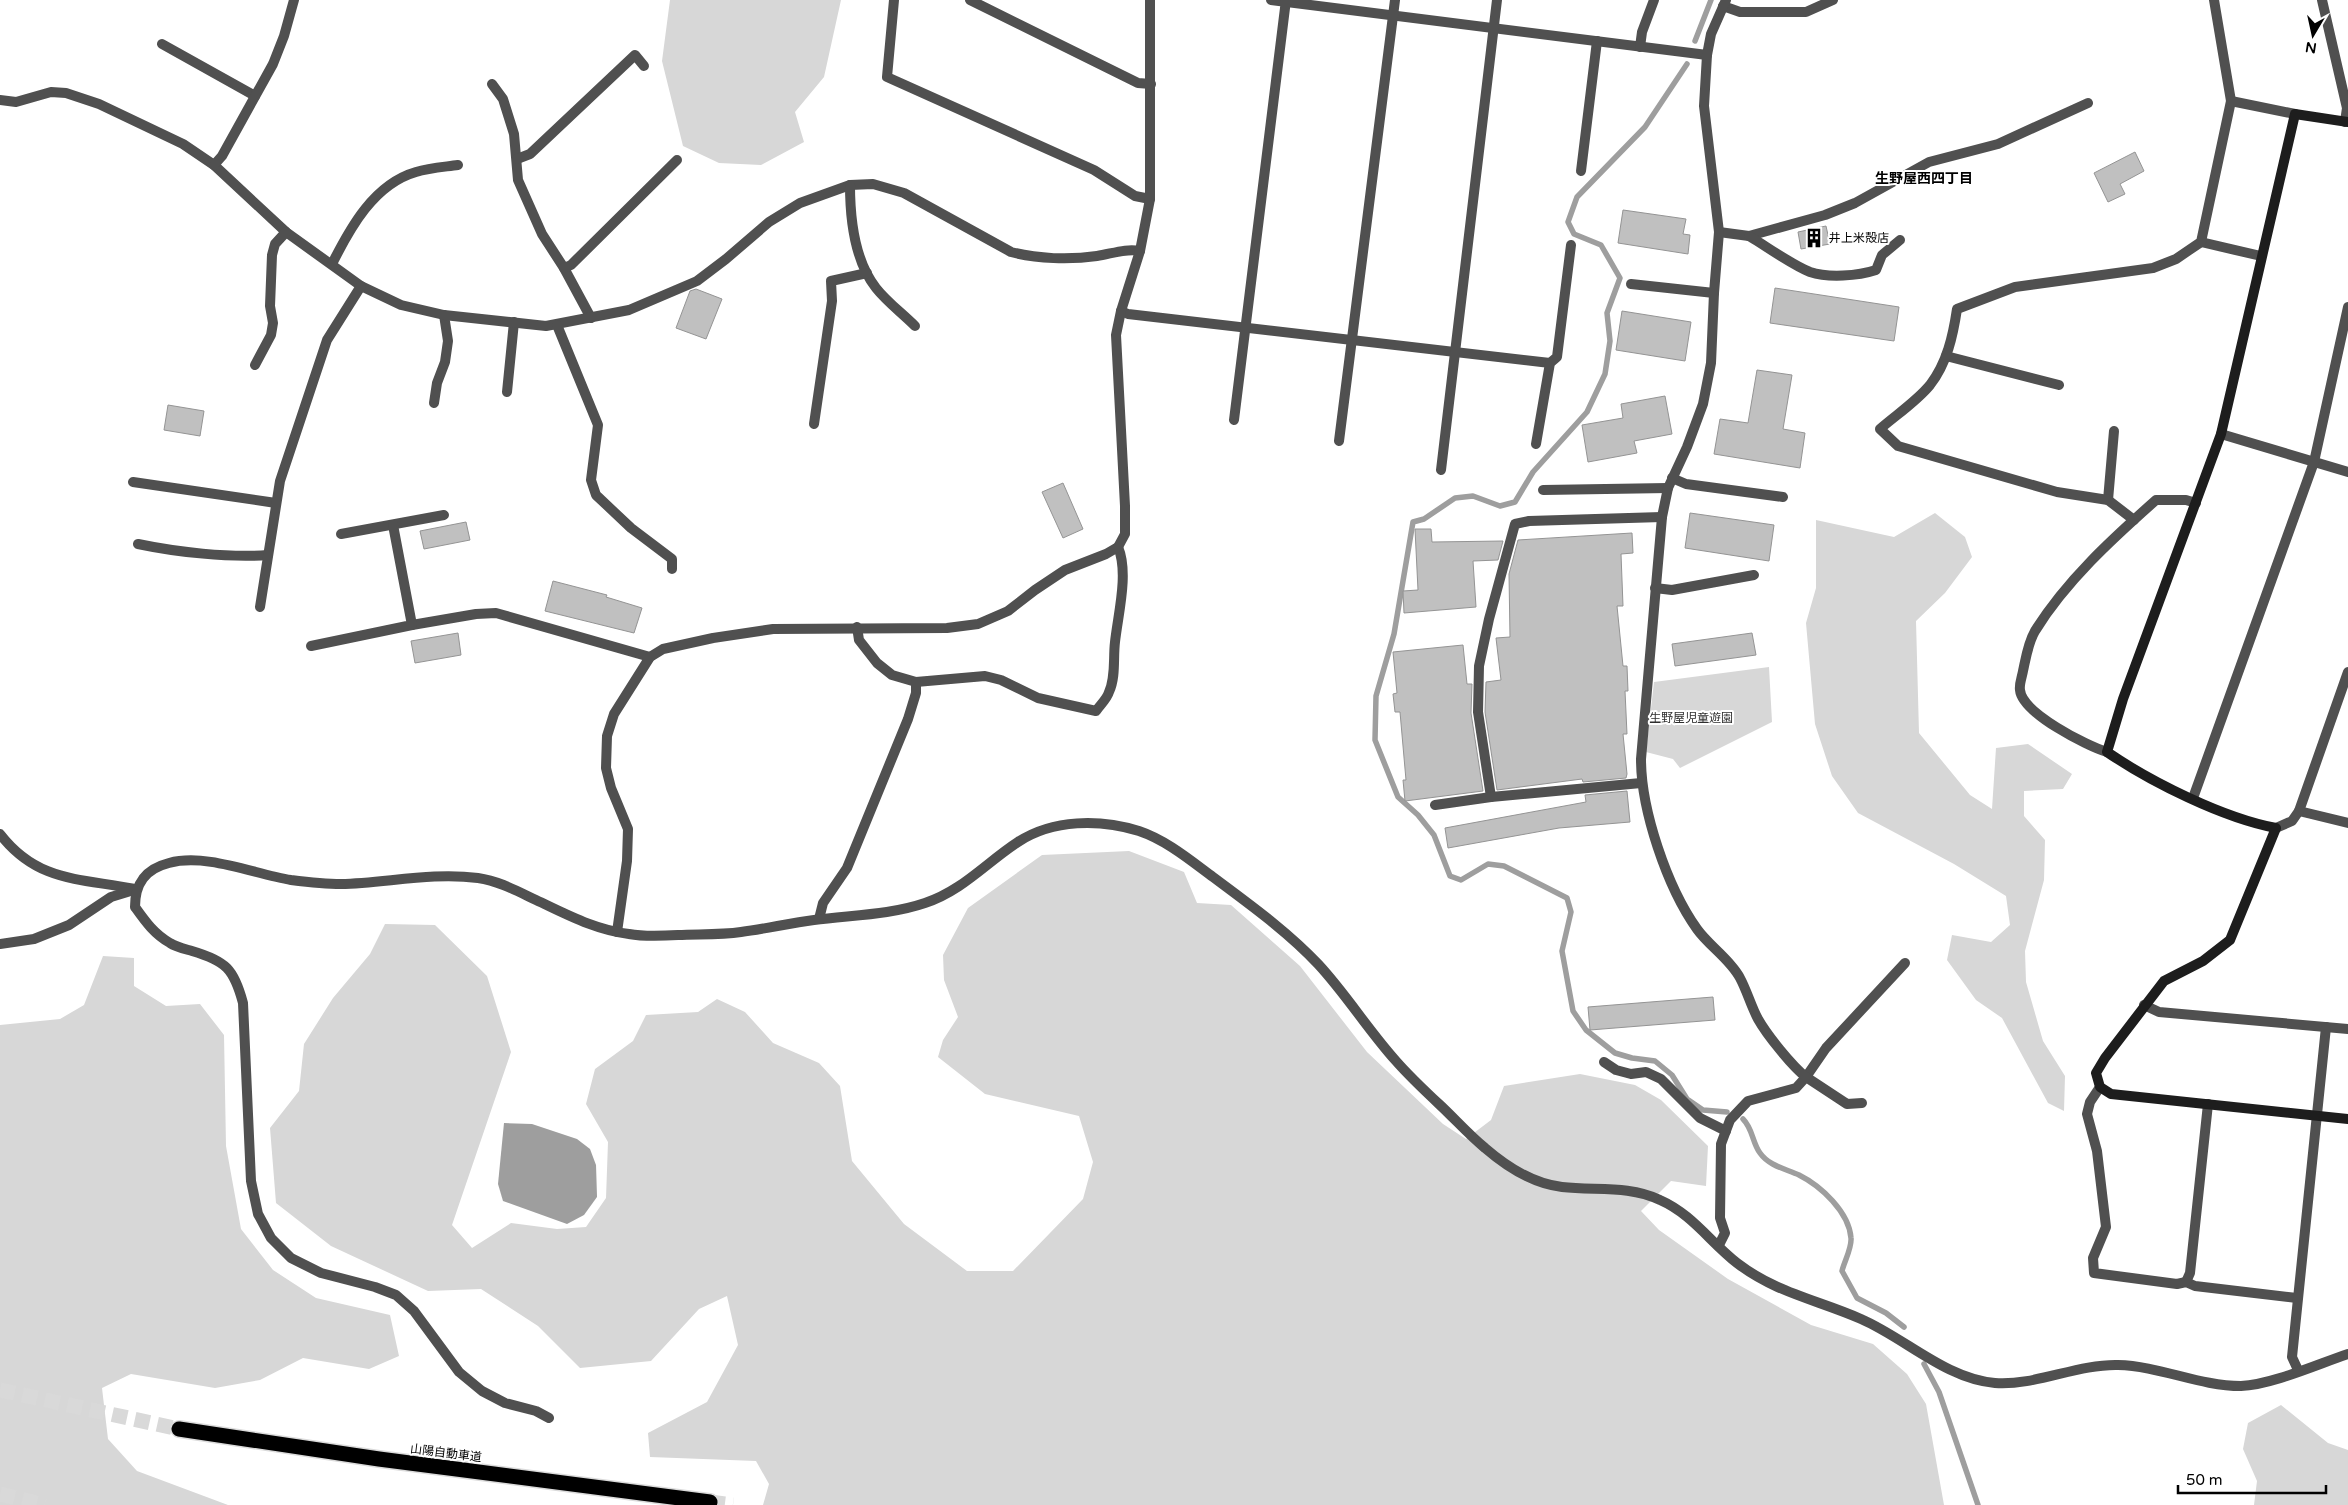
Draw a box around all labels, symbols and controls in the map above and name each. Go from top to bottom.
north arrow [2288,10,2338,60]
text: N [2304,38,2318,57]
district label: 生野屋西四丁目 [1875,170,1973,187]
building icon: 井上米殻店 [1803,227,1825,249]
place label: 井上米殻店 [1829,231,1889,245]
park label: 生野屋児童遊園 [1649,711,1733,725]
street label: 山陽自動車道 [409,1442,483,1464]
scale bar [2178,1462,2326,1494]
text: 50 m [2186,1471,2223,1489]

